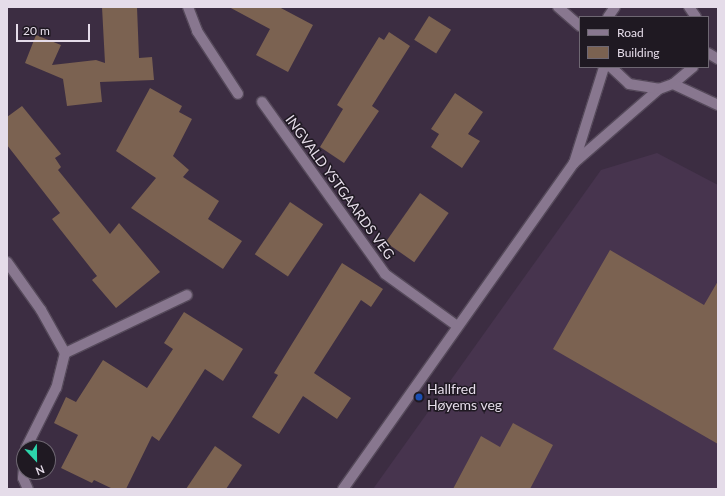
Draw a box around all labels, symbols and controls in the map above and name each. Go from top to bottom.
scale bar [18,16,92,42]
legend [579,16,709,68]
text: 20 m [23,23,50,38]
text: Road [617,25,644,40]
text: Building [617,45,660,60]
street label: INGVALD YSTGAARDS VEG [282,111,398,263]
place label: Hallfred Høyems veg [427,381,502,414]
marker: Hallfred Høyems veg [414,392,424,402]
north arrow [16,440,56,480]
text: N [34,463,47,478]

